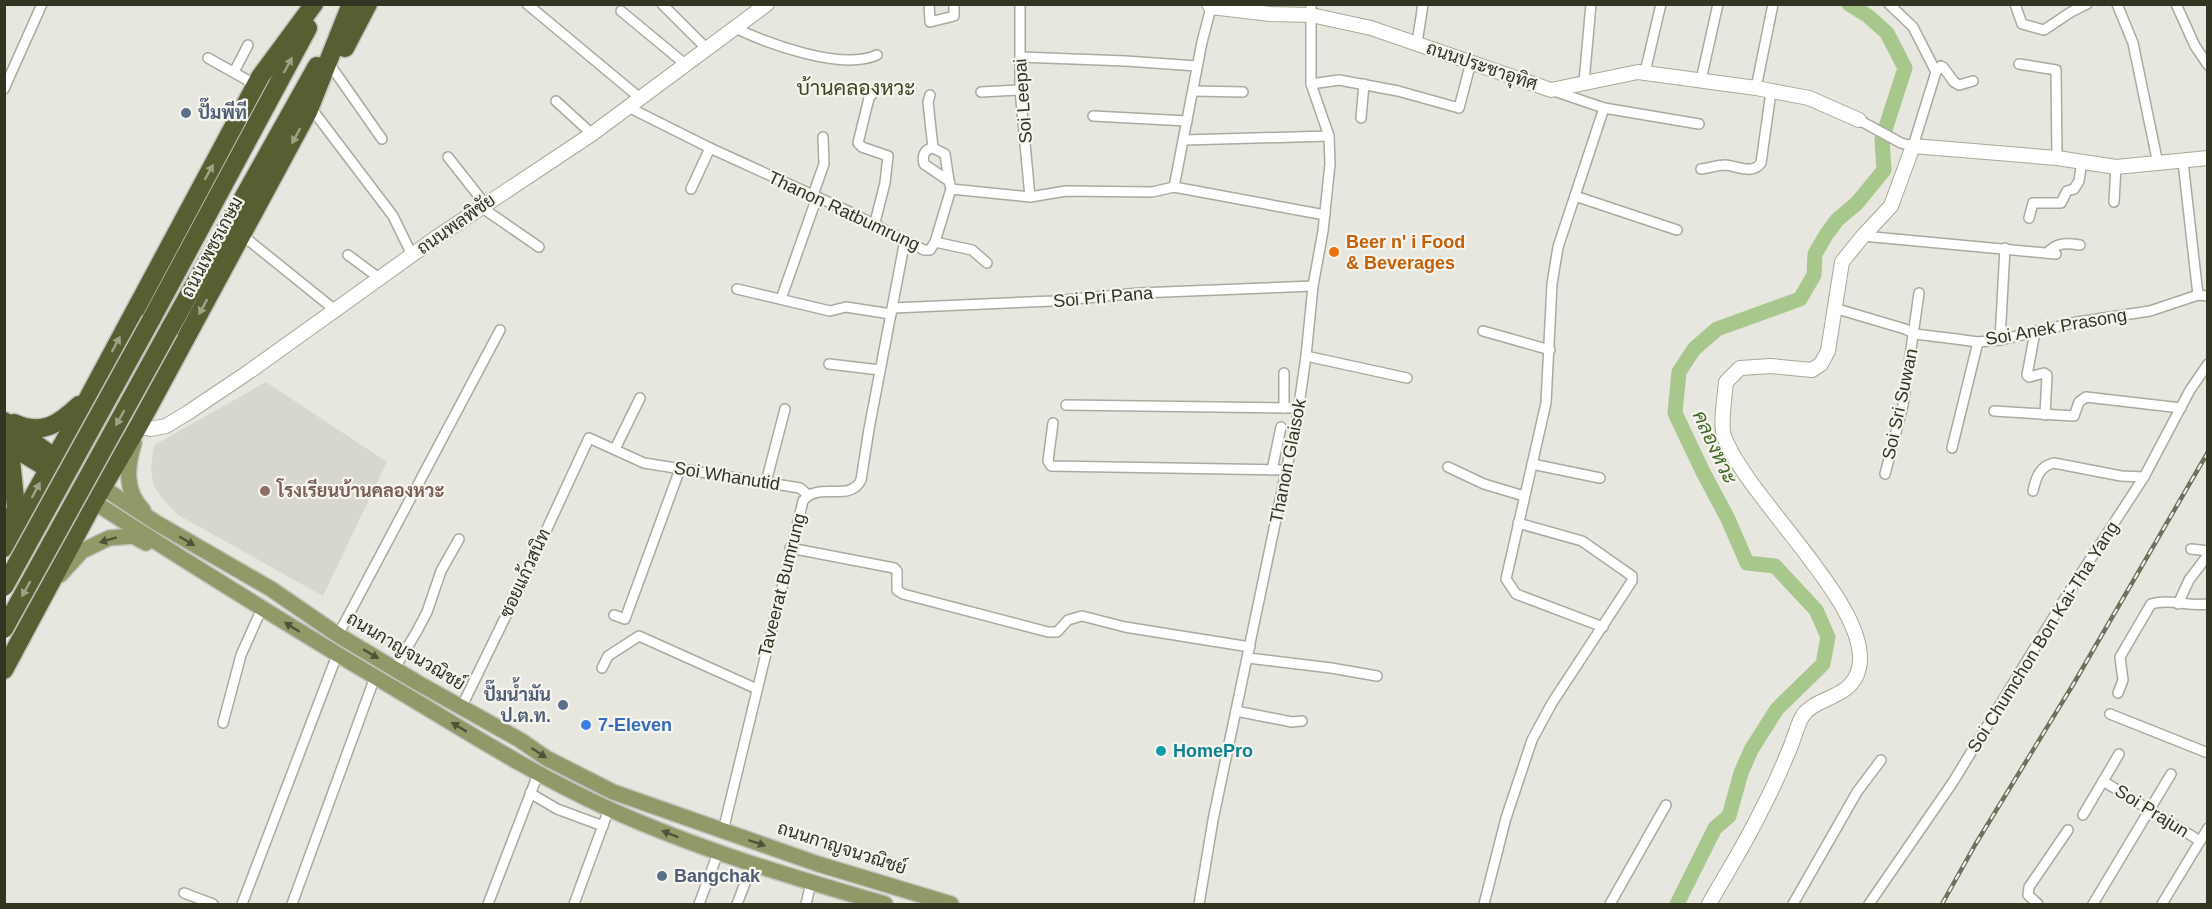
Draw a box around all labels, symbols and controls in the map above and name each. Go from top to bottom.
street label: ถนนประชาอุทิศ [1423,37,1541,96]
one-way arrow [283,56,293,73]
street label: Soi Leepai [1010,58,1036,144]
district label: บ้านคลองหวะ [796,76,916,99]
place label: ปั๊มพีที [198,97,247,123]
marker: ปั๊มพีที [179,106,193,120]
one-way arrow [291,127,301,144]
one-way arrow [204,163,214,180]
street label: Thanon Ratbumrung [765,167,923,255]
street label: ถนนพลพิชัย [412,189,499,258]
street label: ถนนเพชรเกษม [177,193,247,301]
place label: Beer n' i Food & Beverages [1346,232,1465,273]
marker: Beer n' i Food & Beverages [1327,245,1341,259]
street label: Soi Pri Pana [1052,283,1155,311]
one-way arrow [198,299,208,316]
street label: Soi Anek Prasong [1984,305,2128,349]
one-way arrow [111,335,121,352]
street label: Soi Sri Suwan [1878,347,1922,461]
street label: Thanon Glaisok [1266,396,1310,525]
water label: คลองหวะ [1689,407,1742,487]
one-way arrow [115,410,125,427]
street label: Soi Whanutid [673,458,781,494]
place label: โรงเรียนบ้านคลองหวะ [276,478,444,501]
one-way arrow [31,481,41,498]
marker: โรงเรียนบ้านคลองหวะ [258,484,272,498]
street label: Taveerat Bumrung [755,511,809,659]
street label: Soi Chumchon Bon Kai-Tha Yang [1963,518,2123,756]
street label: ซอยแก้วสนิท [494,525,554,621]
one-way arrow [99,536,117,545]
one-way arrow [179,536,196,546]
one-way arrow [21,581,32,597]
street label: ถนนกาญจนวณิชย์ [343,605,470,695]
one-way arrow [284,621,300,632]
one-way arrow [363,648,379,659]
place label: ปั๊มน้ำมัน ป.ต.ท. [484,677,551,726]
marker: ปั๊มน้ำมัน ป.ต.ท. [556,698,570,712]
place label: 7-Eleven [598,715,672,735]
marker: 7-Eleven [579,718,593,732]
one-way arrow [450,722,467,732]
place label: HomePro [1173,741,1253,761]
marker: HomePro [1154,744,1168,758]
one-way arrow [531,747,547,758]
street label: Soi Prajun [2111,781,2193,841]
street label: ถนนกาญจนวณิชย์ [775,815,910,879]
one-way arrow [661,829,679,838]
one-way arrow [748,839,766,849]
place label: Bangchak [674,866,761,886]
marker: Bangchak [655,869,669,883]

